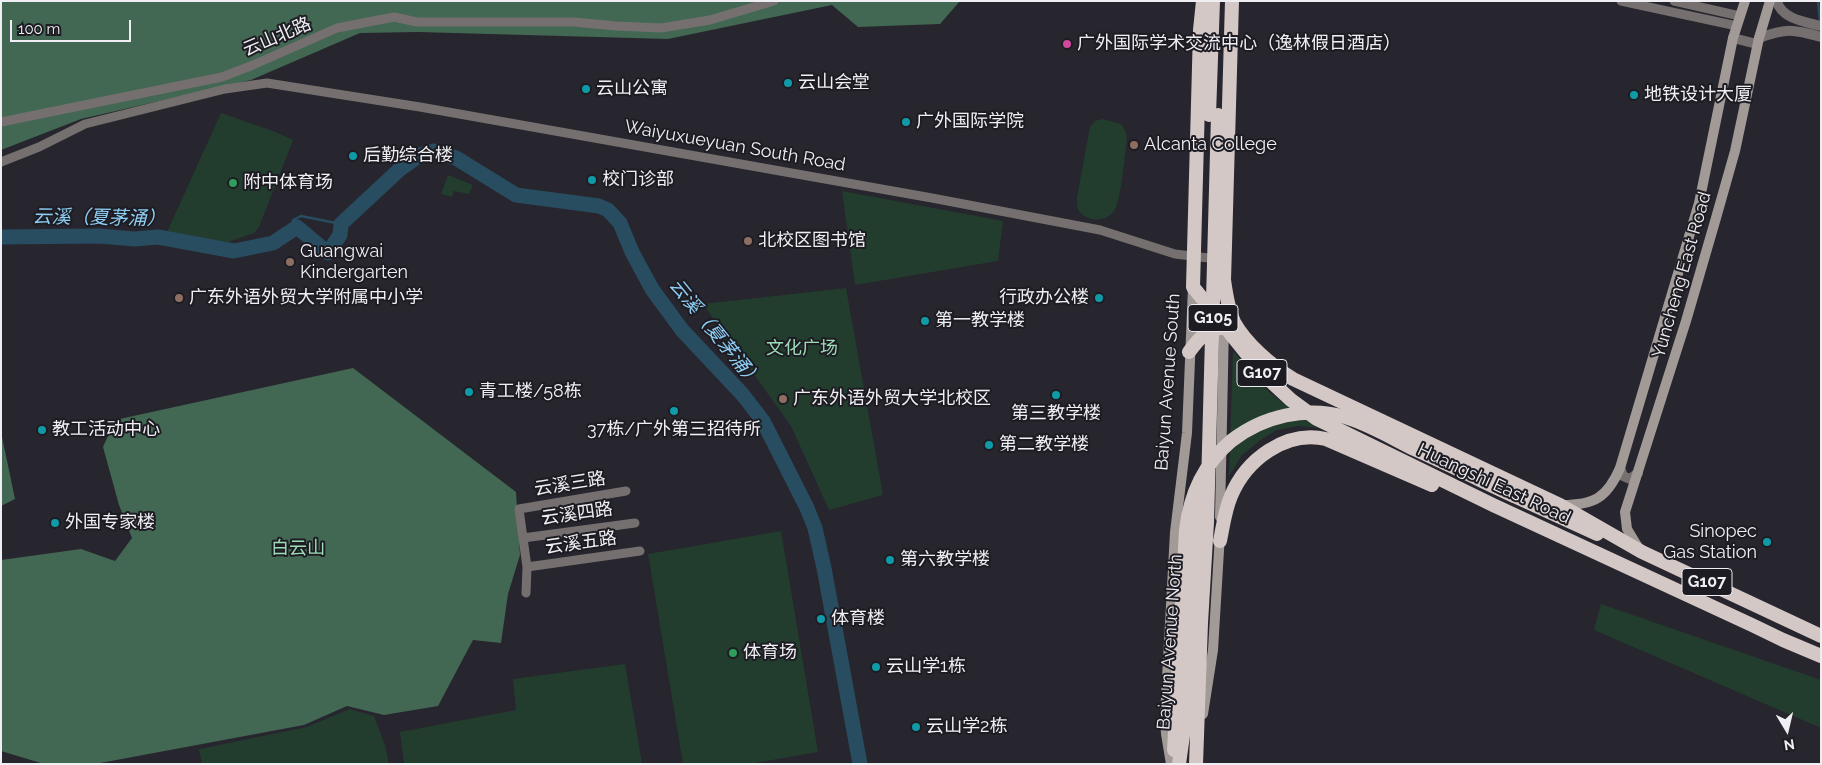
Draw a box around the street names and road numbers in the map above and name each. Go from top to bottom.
street label: 云山北路 [240,13,314,61]
street label: Waiyuxueyuan South Road [623,116,847,176]
street label: Yuncheng East Road [1648,189,1716,361]
street label: Baiyun Avenue South [1151,293,1185,471]
road number: G105 [1188,304,1238,332]
road number: G107 [1237,359,1287,386]
street label: Huangshi East Road [1414,439,1574,529]
street label: 云溪三路 [533,468,607,500]
street label: 云溪四路 [540,498,614,530]
street label: 云溪五路 [544,527,618,559]
street label: Baiyun Avenue North [1153,553,1187,731]
road number: G107 [1682,568,1732,596]

